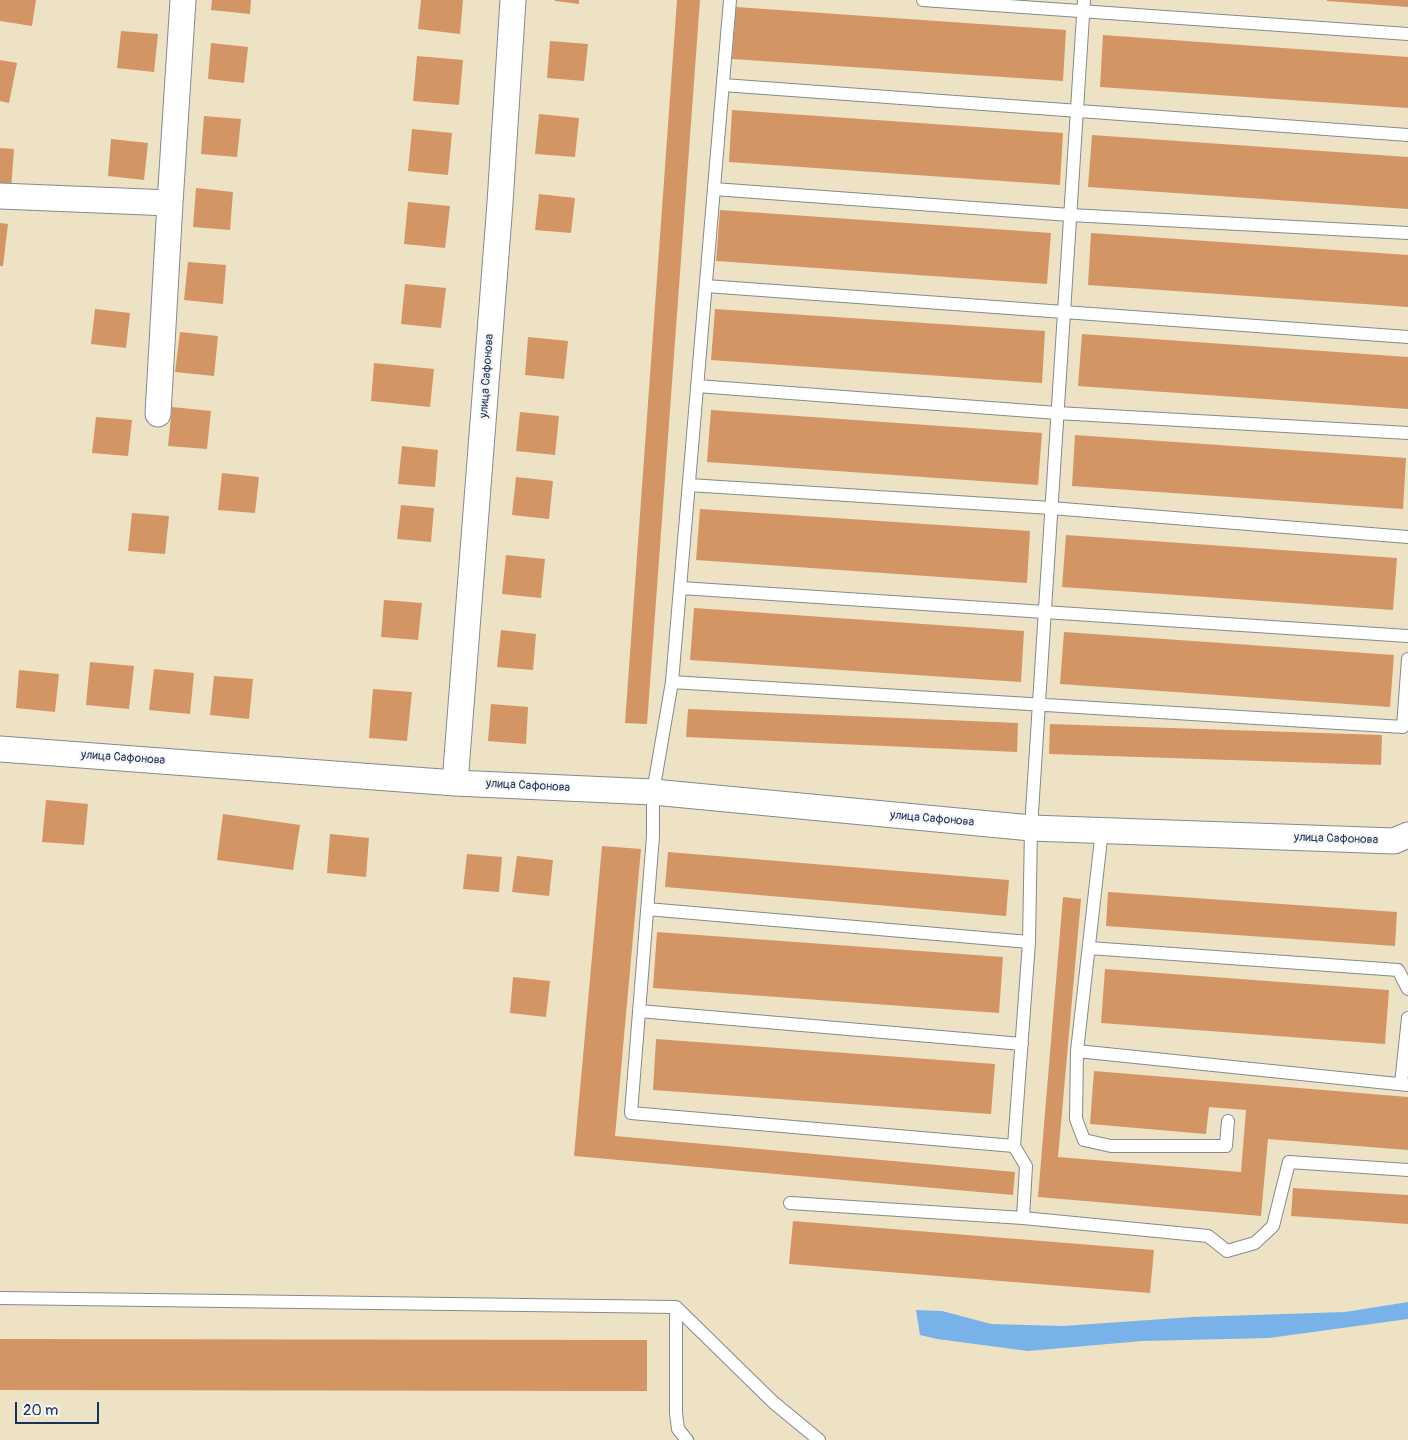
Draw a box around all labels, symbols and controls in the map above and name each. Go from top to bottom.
street label: улица Сафонова [477,333,497,419]
street label: улица Сафонова [80,748,166,768]
street label: улица Сафонова [486,777,570,795]
street label: улица Сафонова [889,808,975,830]
street label: улица Сафонова [1294,830,1378,848]
scale bar [18,1392,101,1424]
text: 20 m [23,1401,58,1420]

